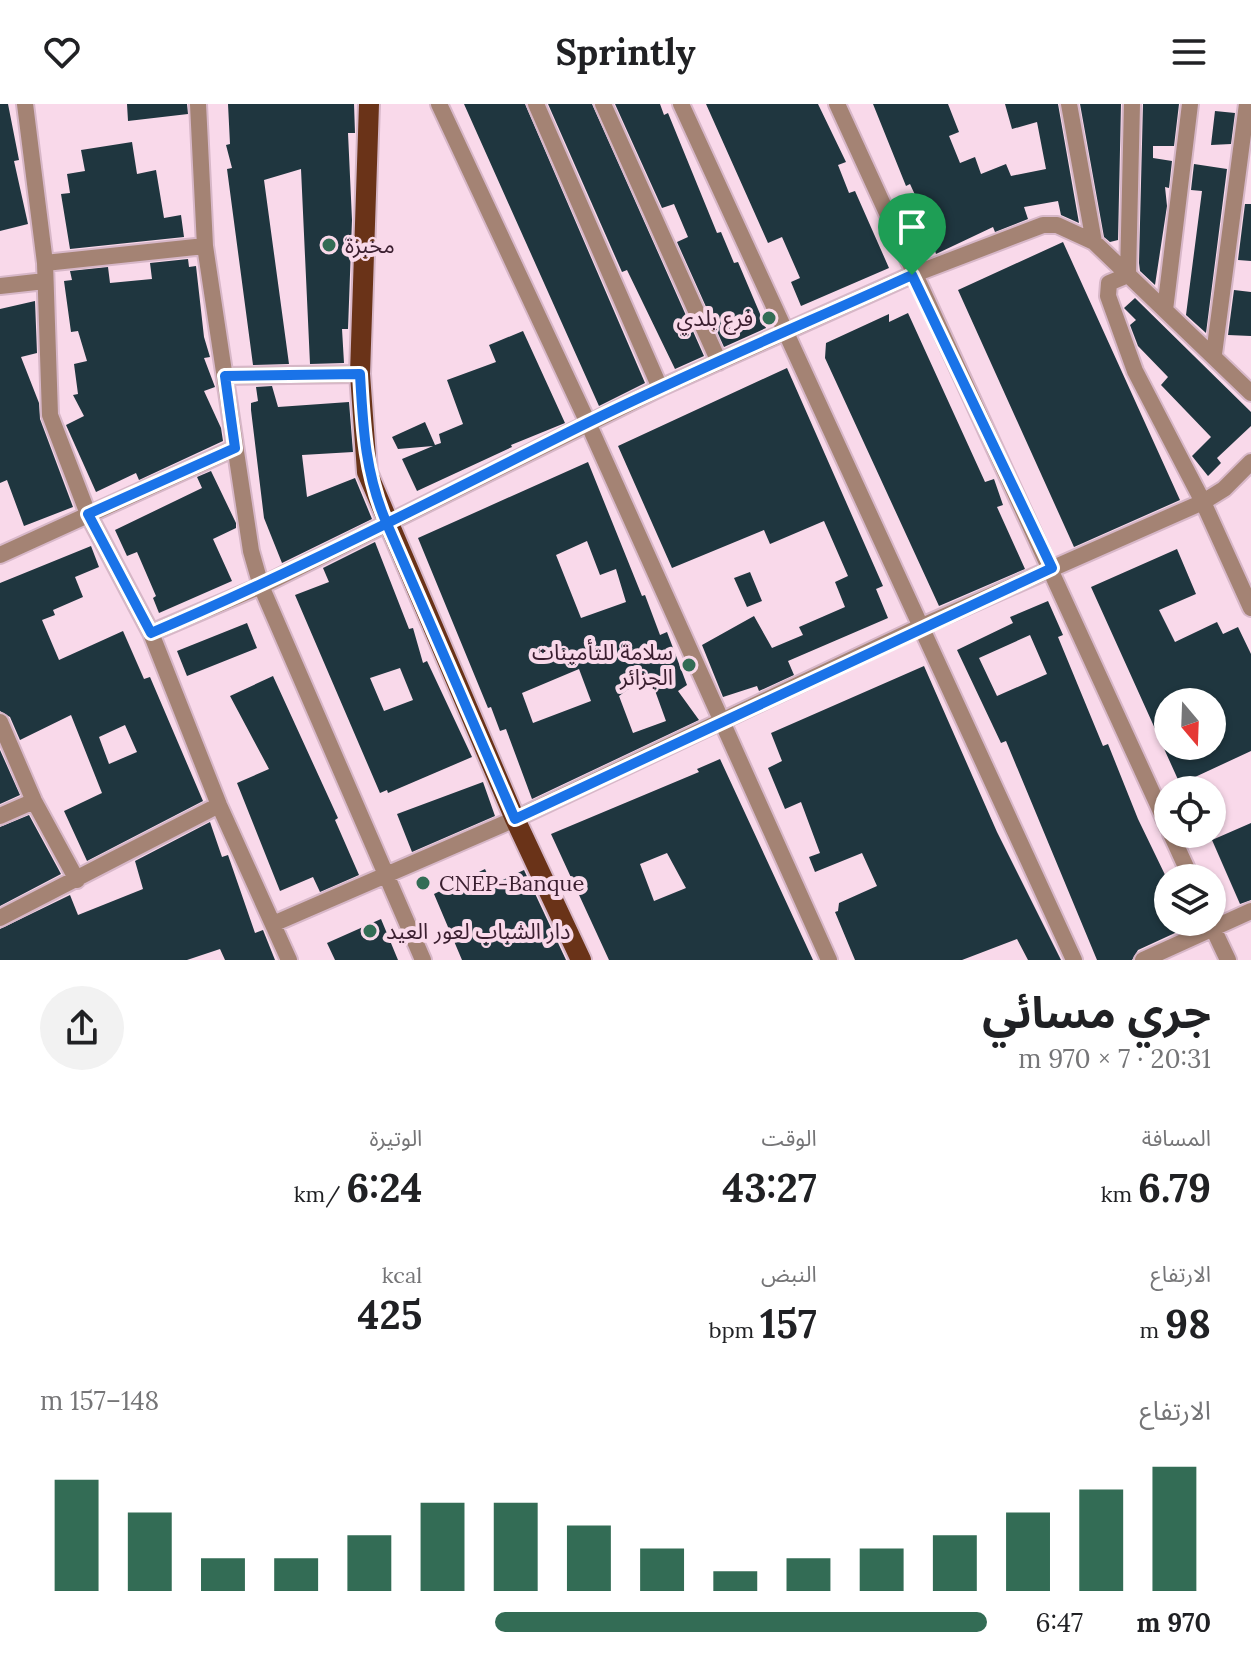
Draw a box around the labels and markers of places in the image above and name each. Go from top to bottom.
pin [878,193,946,275]
place label: مخبزة [345,231,395,259]
marker: مخبزة [320,236,338,254]
place label: فرع بلدي [677,304,753,335]
marker: فرع بلدي [760,309,778,327]
place label: سلامة للتأمينات الجزائر [532,638,673,691]
marker: سلامة للتأمينات الجزائر [680,656,698,674]
place label: CNEP-Banque [439,869,584,897]
marker: CNEP-Banque [414,874,432,892]
place label: دار الشباب لعور العيد [386,917,571,945]
marker: دار الشباب لعور العيد [361,922,379,940]

